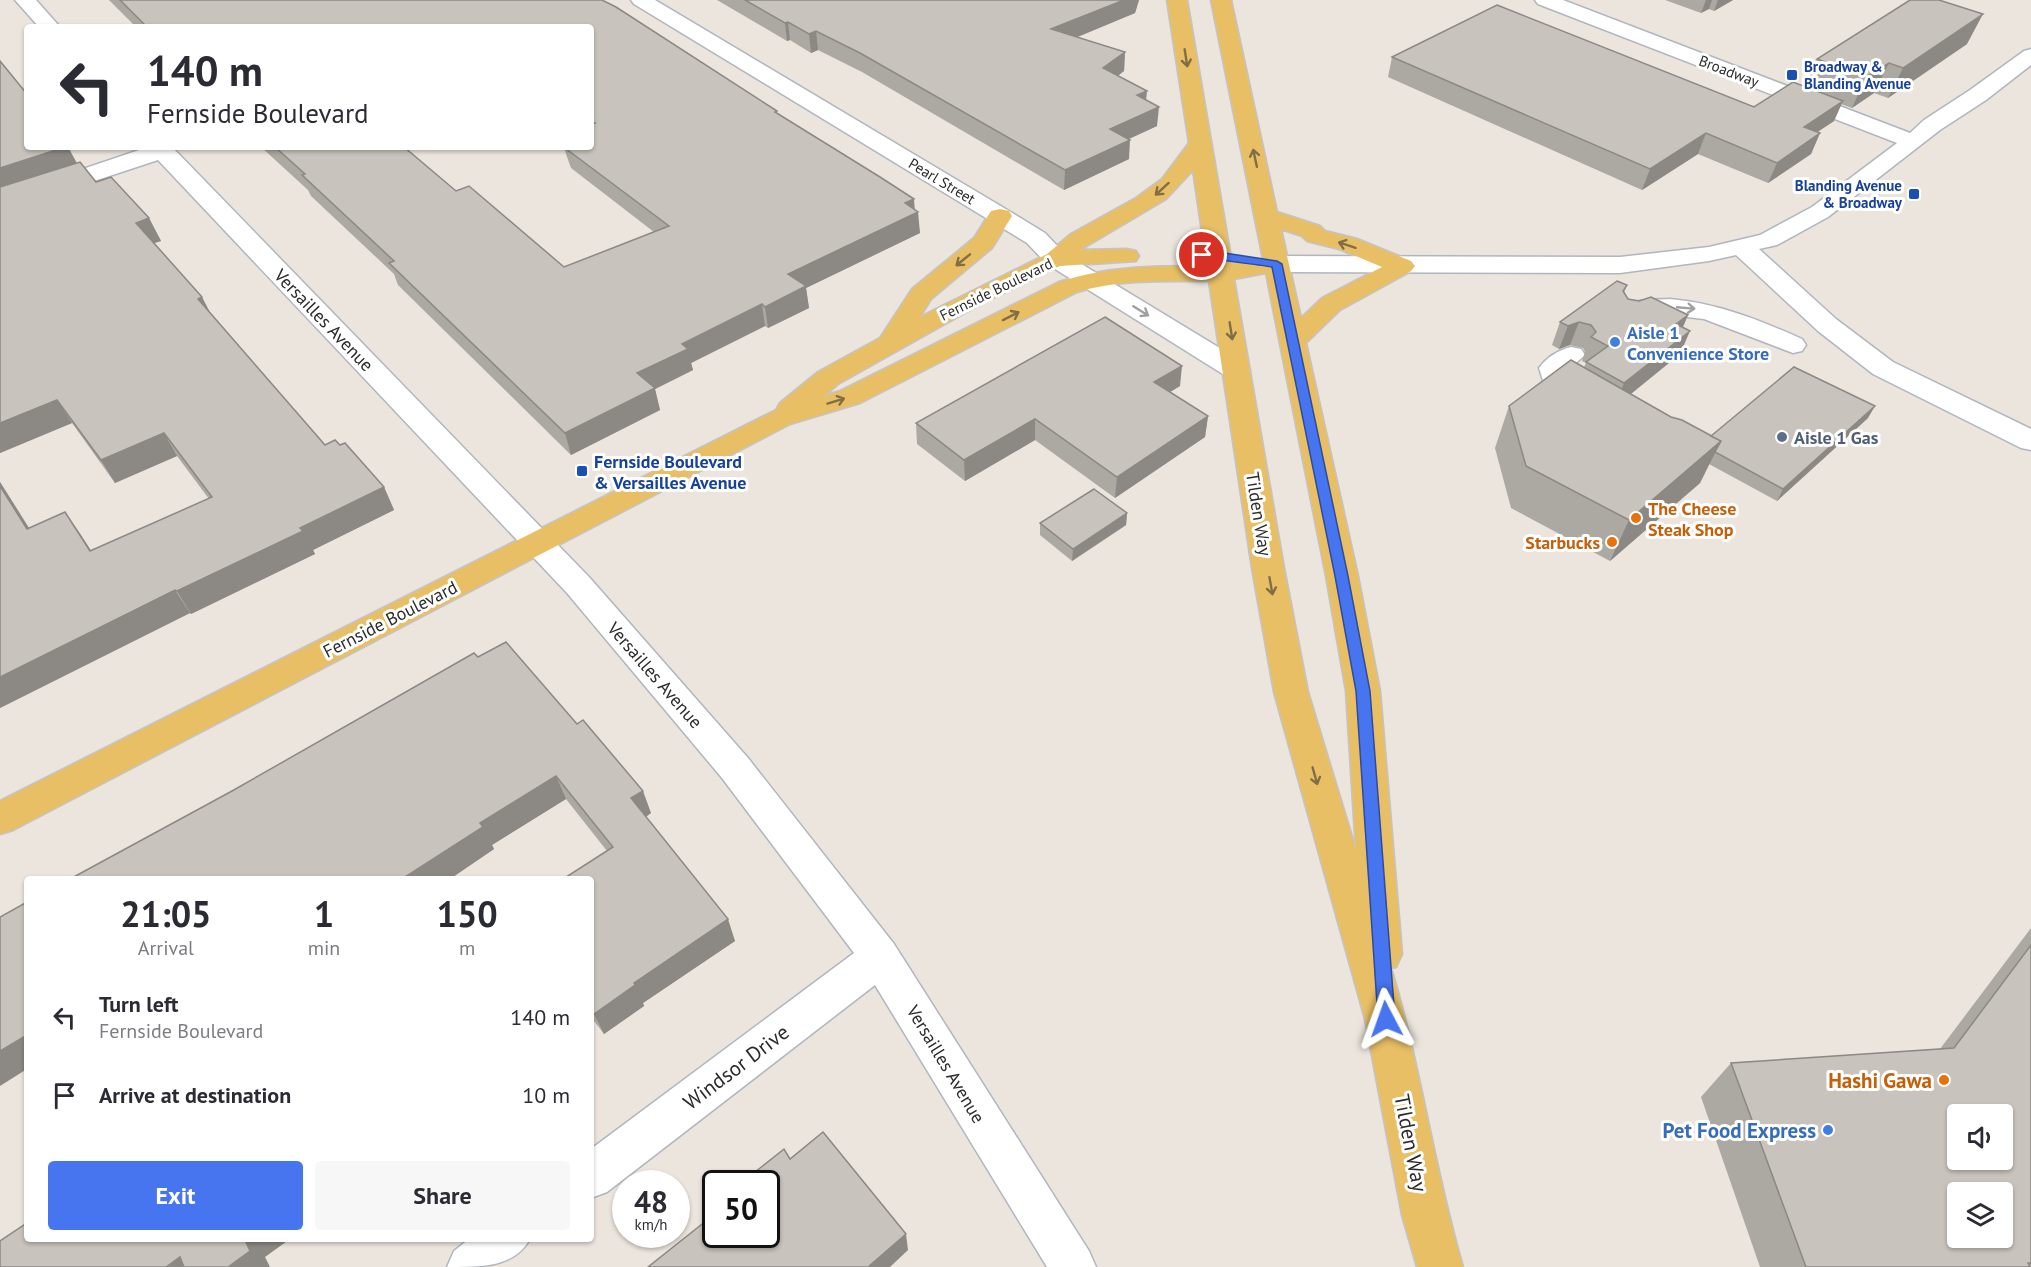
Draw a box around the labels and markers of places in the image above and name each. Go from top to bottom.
place label: Broadway & Blanding Avenue [1804,57,1912,93]
marker: Broadway & Blanding Avenue [1785,68,1799,82]
place label: Blanding Avenue & Broadway [1795,176,1903,212]
marker: Blanding Avenue & Broadway [1907,187,1921,201]
pin [1176,229,1227,280]
place label: Aisle 1 Convenience Store [1627,321,1769,365]
marker: Aisle 1 Convenience Store [1608,335,1622,349]
place label: Aisle 1 Gas [1794,426,1879,449]
marker: Aisle 1 Gas [1775,430,1789,444]
place label: Fernside Boulevard & Versailles Avenue [594,450,746,494]
marker: Fernside Boulevard & Versailles Avenue [575,464,589,478]
place label: The Cheese Steak Shop [1648,497,1736,541]
marker: The Cheese Steak Shop [1629,511,1643,525]
place label: Starbucks [1525,531,1600,554]
marker: Starbucks [1605,535,1619,549]
place label: Hashi Gawa [1828,1067,1932,1094]
marker: Hashi Gawa [1937,1073,1951,1087]
place label: Pet Food Express [1662,1117,1816,1144]
marker: Pet Food Express [1821,1123,1835,1137]

